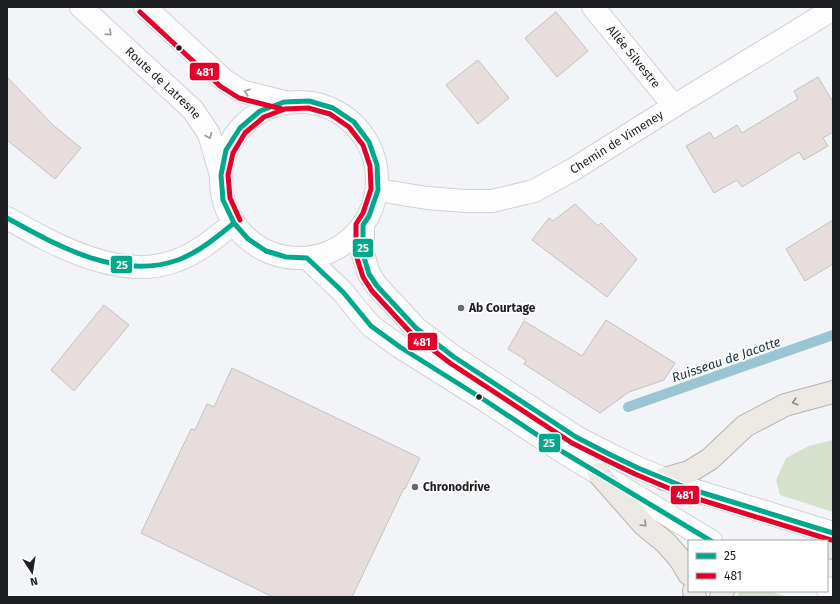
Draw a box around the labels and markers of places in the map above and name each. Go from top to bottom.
unlabelled marker [174,43,184,53]
place label: Ab Courtage [468,301,536,315]
marker: Ab Courtage [456,303,466,313]
unlabelled marker [474,392,484,402]
place label: Chronodrive [423,480,491,494]
marker: Chronodrive [410,482,420,492]

